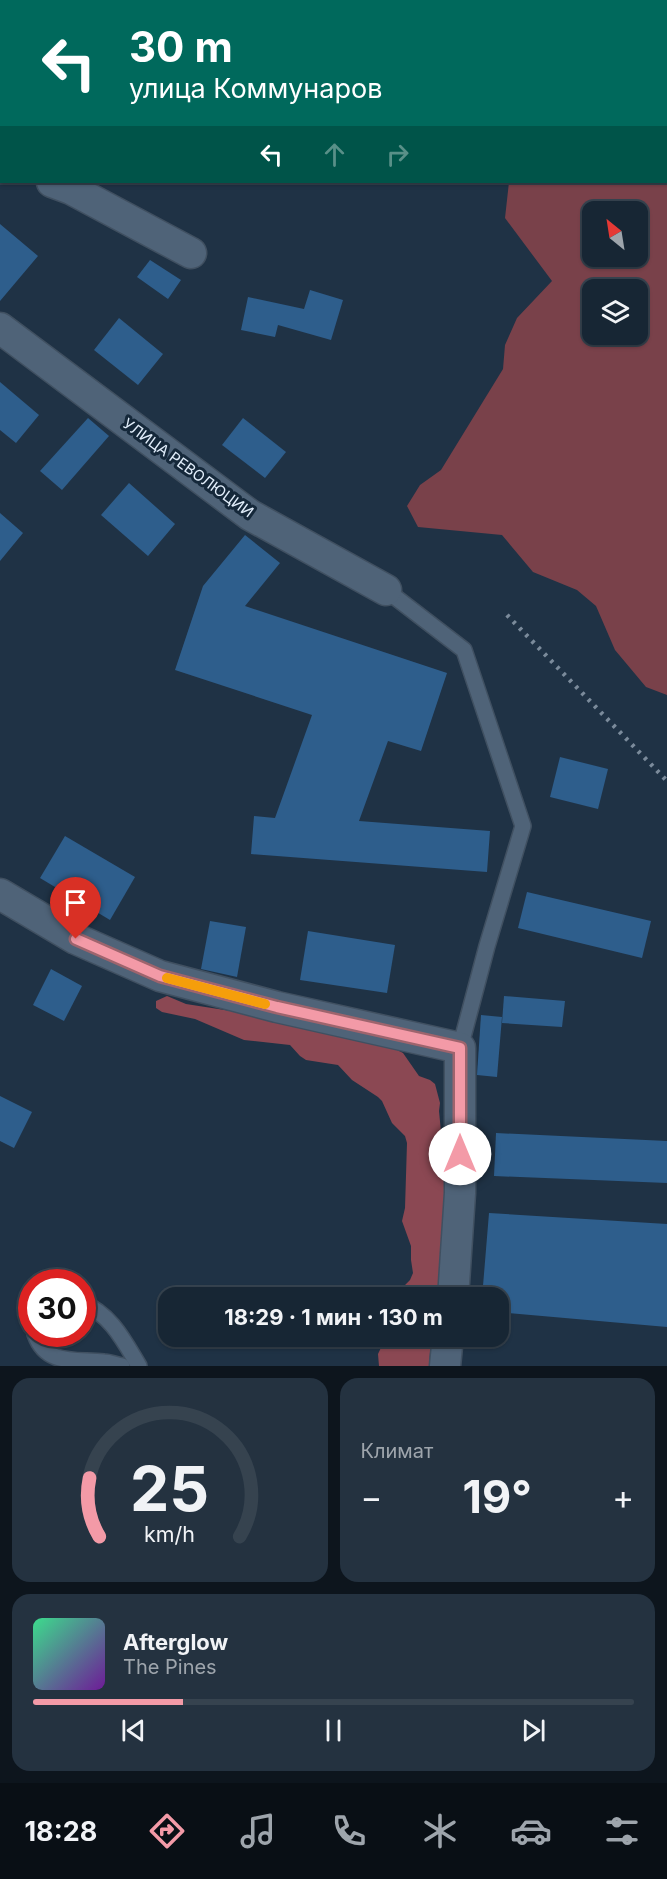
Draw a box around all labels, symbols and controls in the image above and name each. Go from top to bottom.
text: 30 m [129,21,233,72]
icon: left [30,24,108,102]
text: улица Коммунаров [129,72,382,105]
icon: left [255,138,288,171]
icon: ahead [318,138,351,171]
icon: right [381,138,414,171]
north arrow [582,201,648,267]
map controls [582,201,648,345]
button: layers [582,279,648,345]
street label: УЛИЦА РЕВОЛЮЦИИ [119,414,257,521]
pin [50,877,101,939]
icon: arrive [59,886,92,919]
position arrow [428,1122,492,1186]
speed limit sign: 30 [18,1269,96,1347]
text: 18:29 · 1 мин · 130 m [224,1304,443,1330]
text: Климат [361,1439,433,1463]
text: 25 [130,1451,209,1526]
text: 19° [463,1469,532,1524]
text: − [361,1477,382,1517]
text: + [612,1477,634,1517]
text: km/h [144,1521,195,1547]
text: Afterglow [123,1629,228,1655]
text: The Pines [123,1655,217,1679]
icon: previous [117,1714,150,1747]
icon: pause [317,1714,350,1747]
icon: next [517,1714,550,1747]
icon: directions [146,1810,188,1852]
icon: music [237,1810,279,1852]
icon: phone [328,1810,370,1852]
icon: climate [419,1810,461,1852]
icon: car [510,1810,552,1852]
icon: filters [601,1810,643,1852]
text: 18:28 [24,1815,97,1848]

